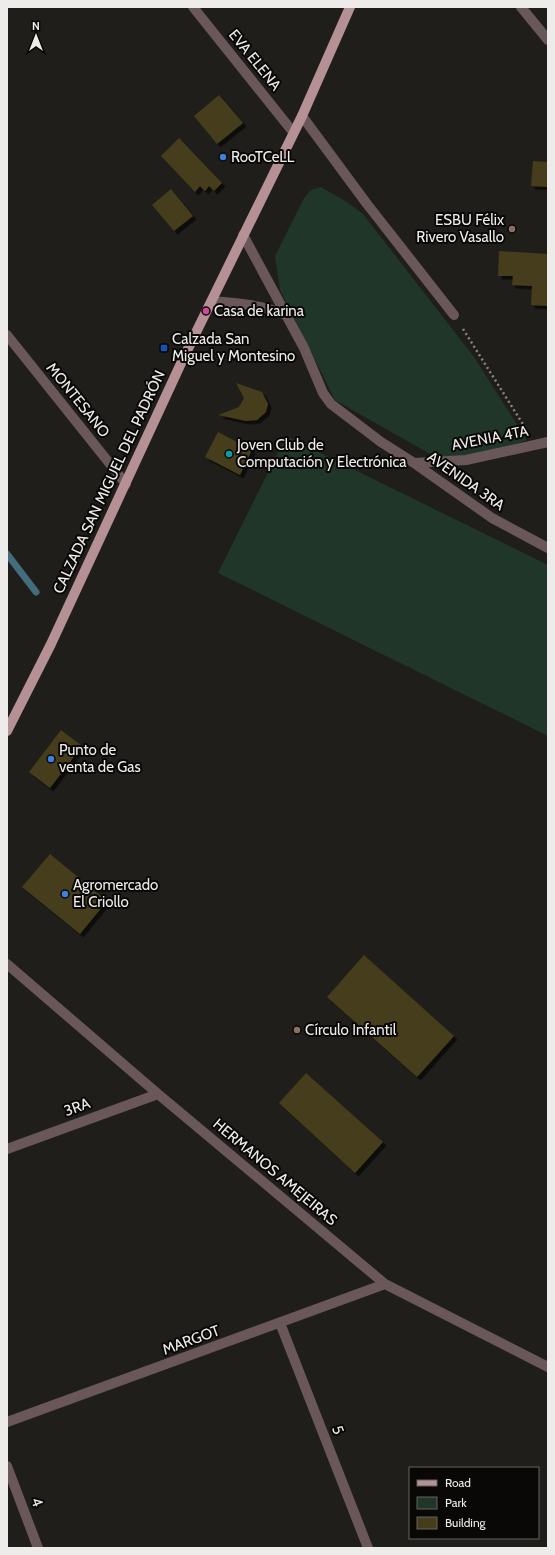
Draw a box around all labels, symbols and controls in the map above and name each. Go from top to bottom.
north arrow [16,16,56,56]
text: N [32,19,40,33]
street label: EVA ELENA [225,26,286,95]
place label: RooTCeLL [231,148,295,166]
marker: RooTCeLL [218,152,228,162]
place label: ESBU Félix Rivero Vasallo [416,211,504,246]
marker: ESBU Félix Rivero Vasallo [507,224,517,234]
place label: Casa de karina [214,302,305,320]
marker: Casa de karina [201,306,211,316]
place label: Calzada San Miguel y Montesino [172,330,295,365]
marker: Calzada San Miguel y Montesino [159,343,169,353]
street label: MONTESANO [42,359,114,441]
street label: CALZADA SAN MIGUEL DEL PADRÓN [48,367,169,596]
street label: AVENIA 4TA [450,422,531,454]
place label: Joven Club de Computación y Electrónica [236,436,407,471]
street label: AVENIDA 3RA [424,448,509,515]
marker: Joven Club de Computación y Electrónica [224,449,234,459]
place label: Punto de venta de Gas [59,741,141,776]
marker: Punto de venta de Gas [46,754,56,764]
place label: Agromercado El Criollo [73,876,158,911]
marker: Agromercado El Criollo [60,889,70,899]
place label: Círculo Infantil [305,1021,397,1039]
marker: Círculo Infantil [292,1025,302,1035]
street label: 3RA [62,1094,93,1120]
street label: HERMANOS AMEJEIRAS [209,1115,341,1229]
street label: MARGOT [160,1321,222,1359]
street label: 5 [328,1423,348,1437]
legend [409,1467,539,1539]
text: Road [445,1475,471,1490]
street label: 4 [27,1495,47,1510]
text: Park [445,1495,467,1510]
text: Building [445,1515,487,1530]

